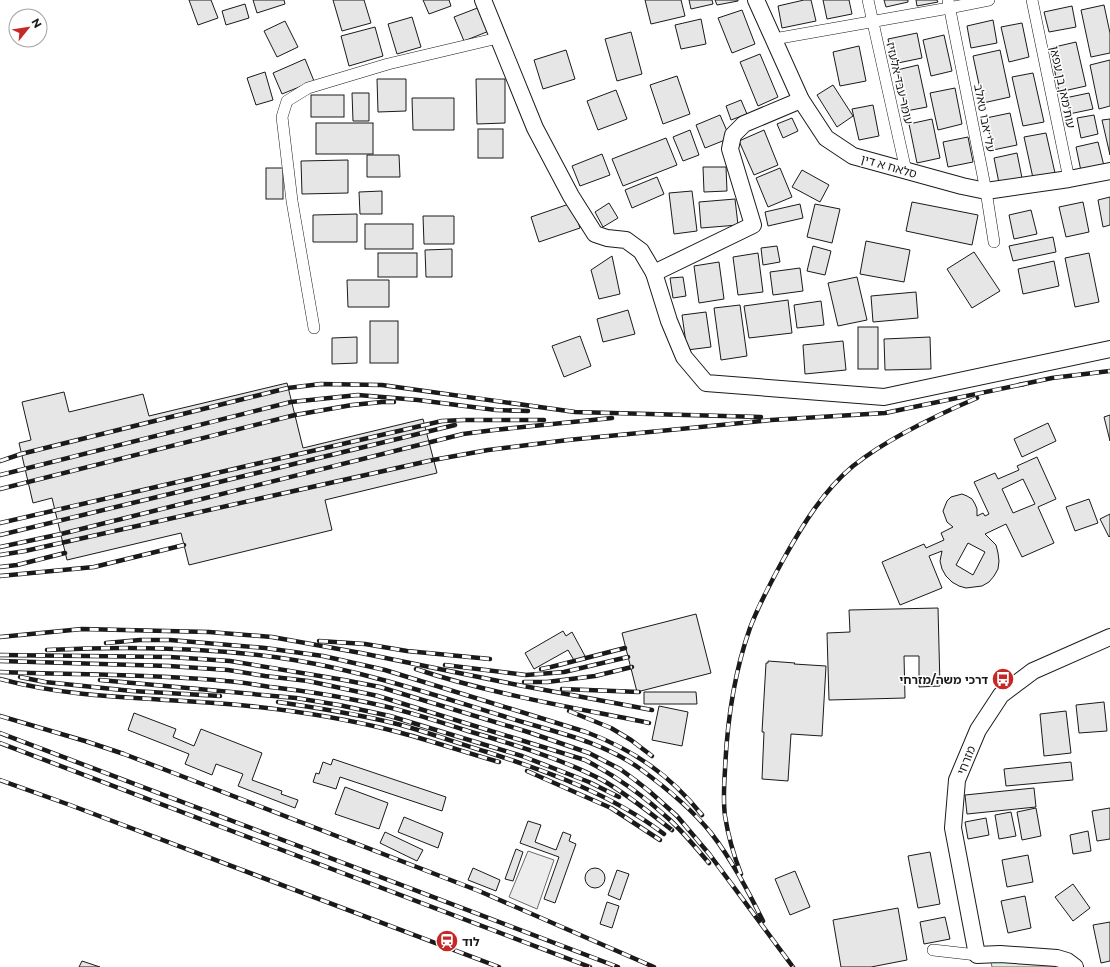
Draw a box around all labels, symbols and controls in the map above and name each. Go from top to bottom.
north arrow [8,8,48,48]
text: N [28,16,45,30]
street label: עומר עבד אלעזיז [883,40,917,126]
street label: עות'מאן בן עפאן [1047,44,1079,130]
street label: עלי אבו טאלב [971,83,999,153]
street label: סלאח א דין [859,151,919,181]
bus stop icon: דרכי משה/מזרחי [990,666,1016,692]
place label: דרכי משה/מזרחי [899,672,988,687]
street label: מזרחי [953,743,979,777]
station icon: לוד [434,928,460,954]
place label: לוד [462,934,480,949]

